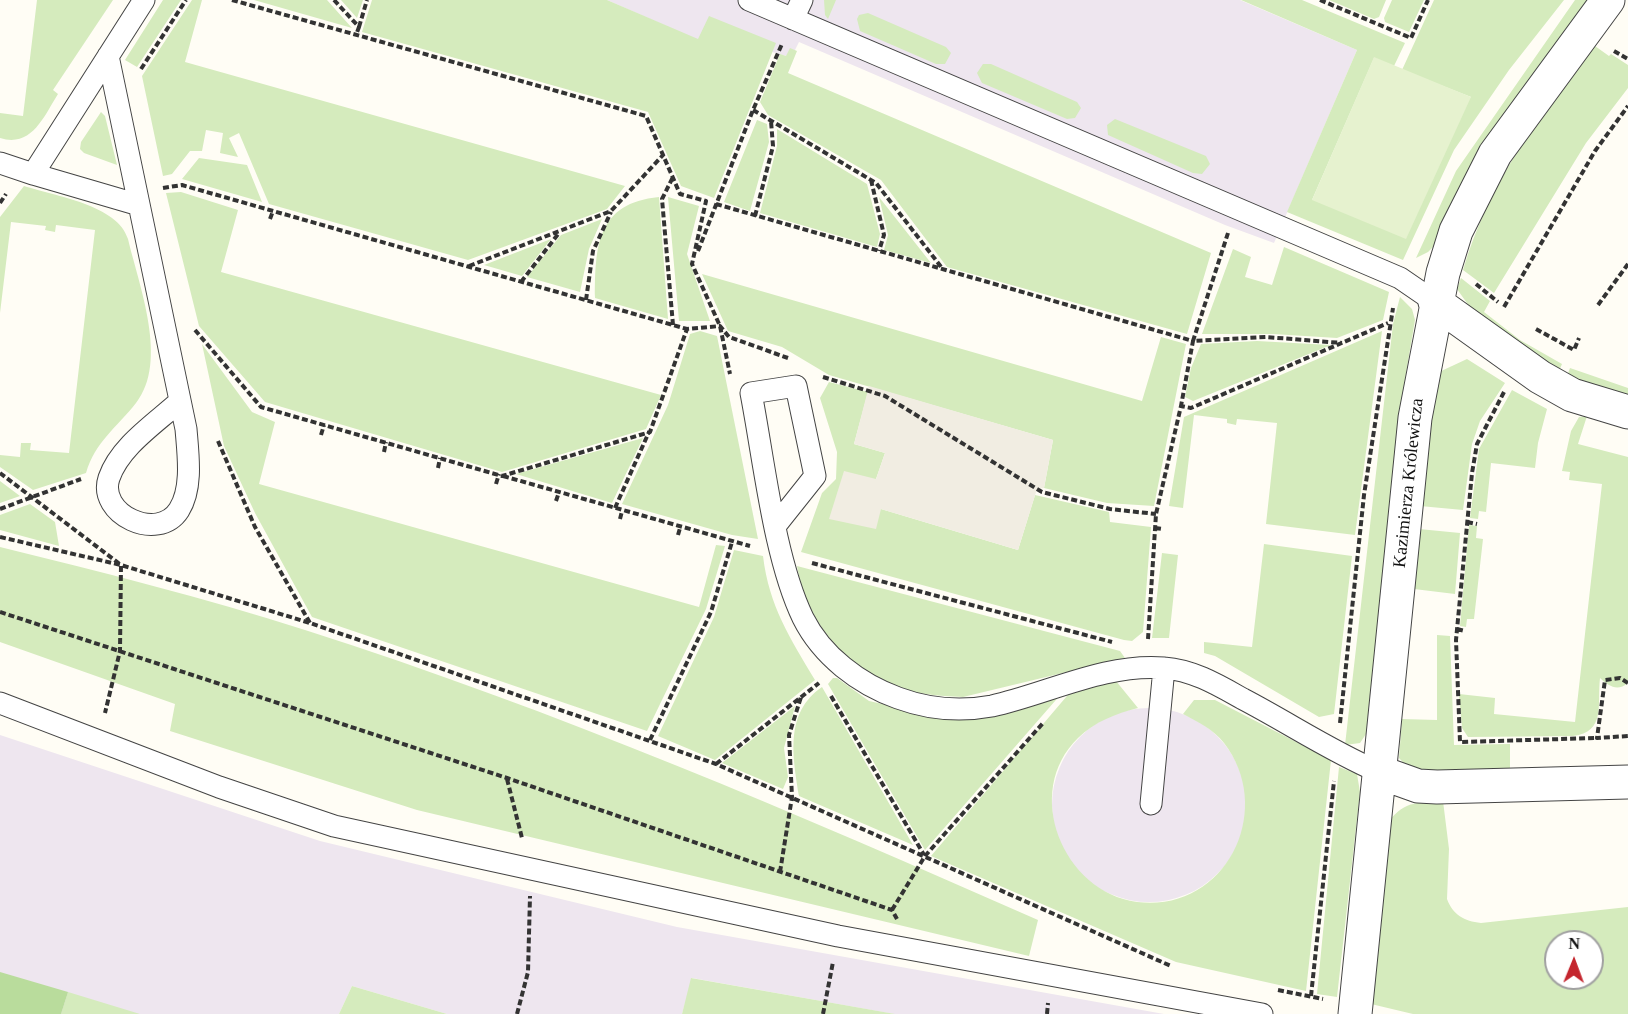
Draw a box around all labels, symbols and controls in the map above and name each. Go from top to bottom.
street label: Kazimierza Królewicza [1389,397,1429,569]
north arrow [1544,930,1604,990]
text: N [1568,935,1580,952]

